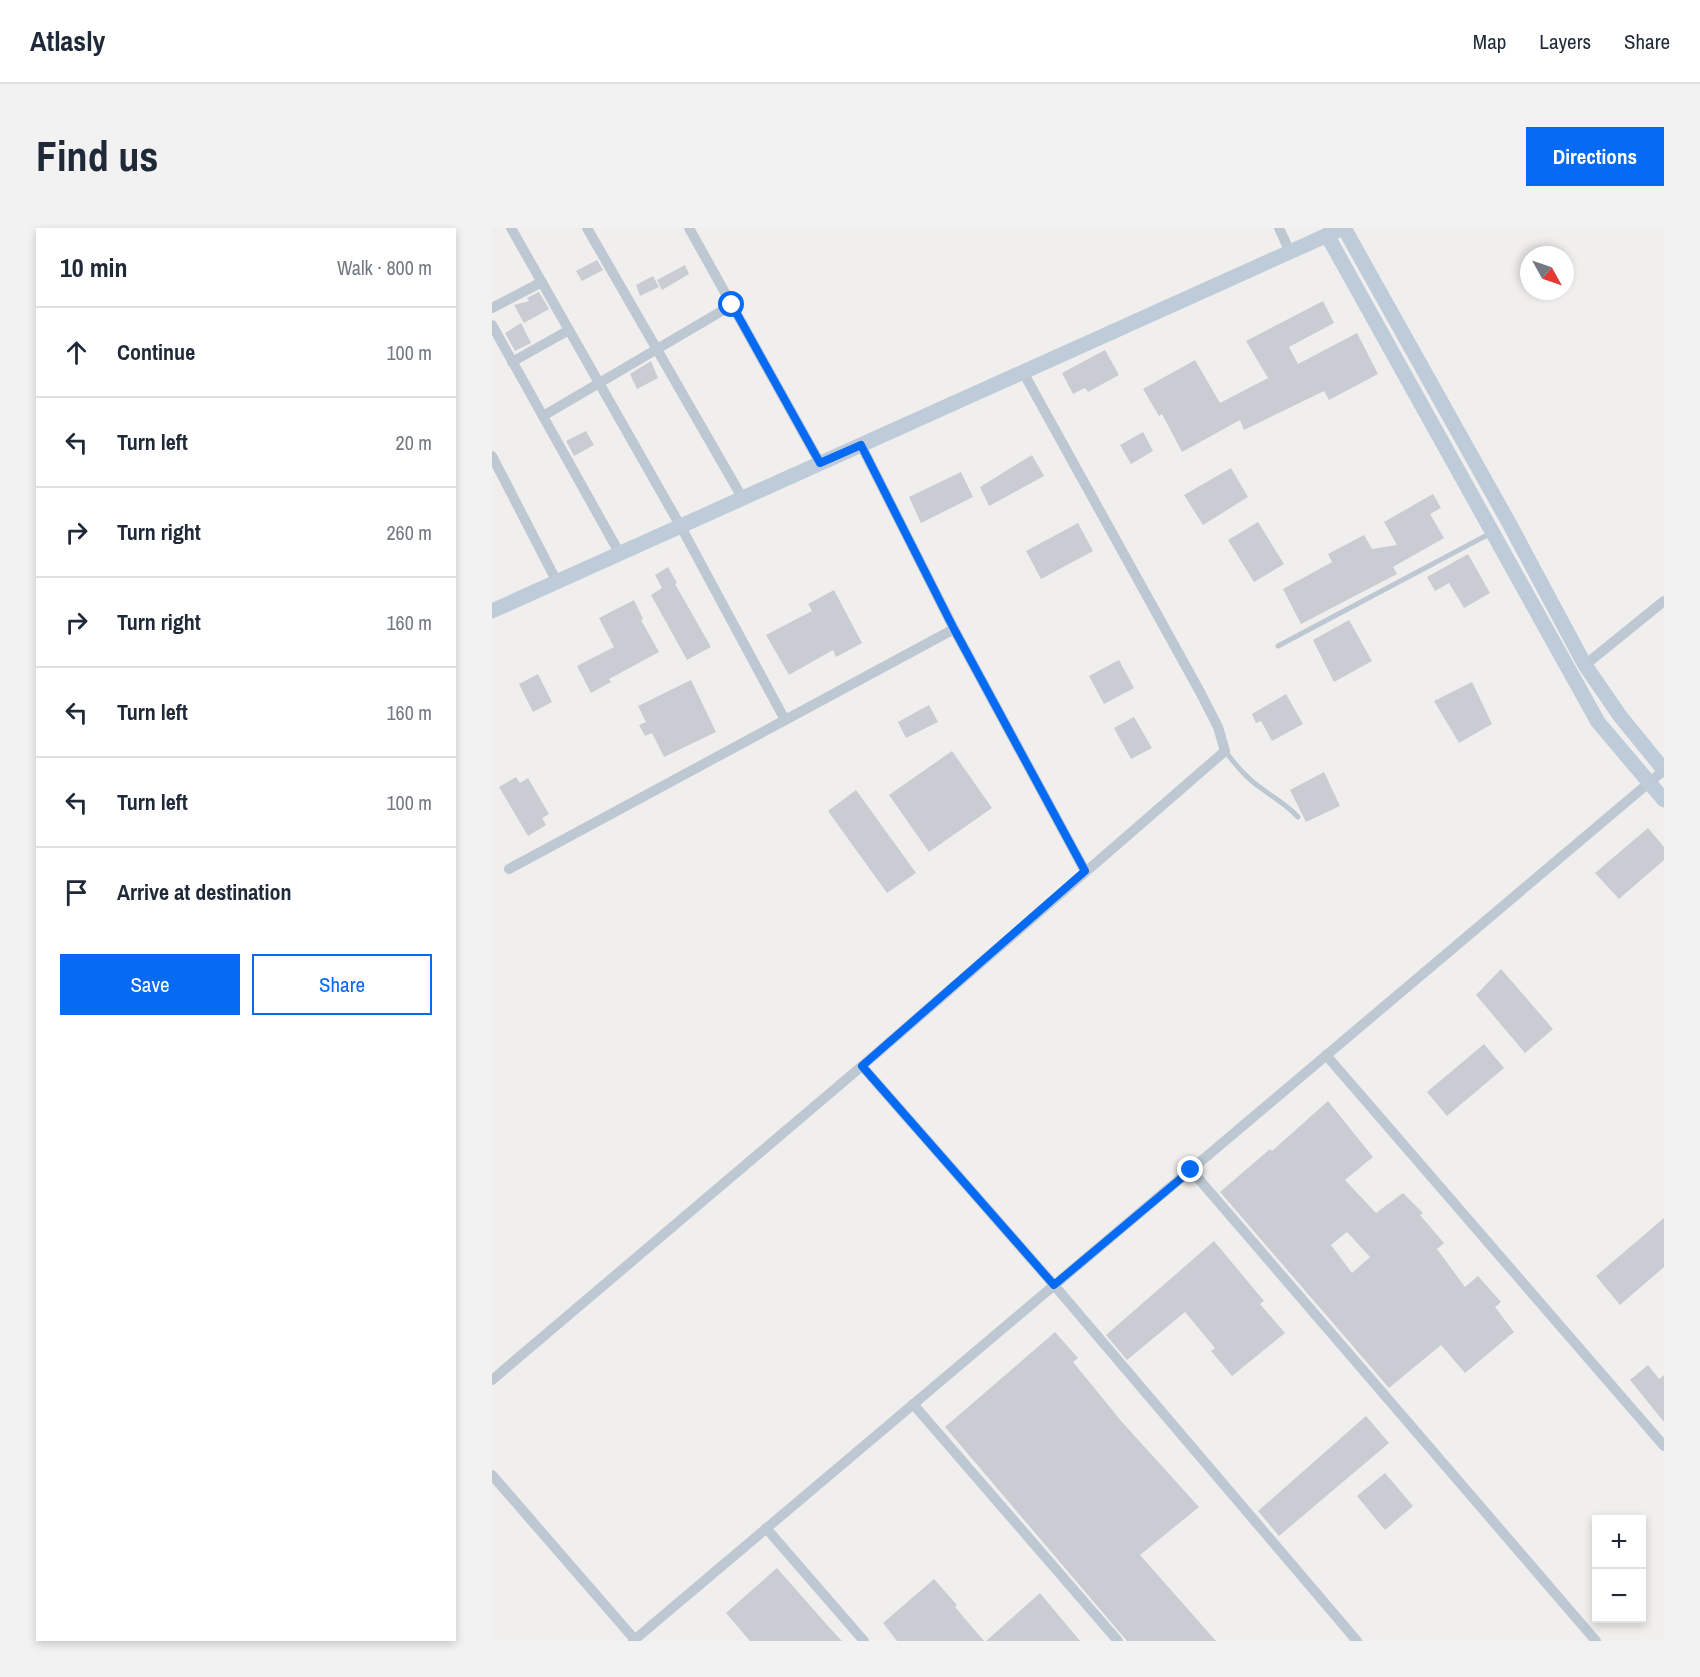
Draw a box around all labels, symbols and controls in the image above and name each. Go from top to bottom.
text: Atlasly [30,22,105,60]
text: Map [1473,27,1506,56]
text: Layers [1539,27,1591,56]
text: Share [1624,27,1670,56]
button: Directions [1526,127,1664,186]
text: Find us [36,128,158,184]
north arrow [1520,246,1574,300]
text: 10 min [60,250,128,285]
text: Walk · 800 m [337,254,432,281]
route start [718,291,744,317]
icon: ahead [60,336,93,369]
text: Continue [117,337,195,367]
text: 100 m [386,339,432,366]
icon: left [60,426,93,459]
text: Turn left [117,427,188,457]
text: 20 m [396,429,432,456]
icon: right [60,516,93,549]
text: Turn right [117,517,201,547]
text: 260 m [386,519,432,546]
icon: right [60,606,93,639]
text: Turn right [117,607,201,637]
text: 160 m [386,609,432,636]
icon: left [60,696,93,729]
text: Turn left [117,697,188,727]
text: 160 m [386,699,432,726]
icon: left [60,786,93,819]
text: Turn left [117,787,188,817]
text: 100 m [386,789,432,816]
icon: arrive [60,876,93,909]
text: Arrive at destination [117,877,291,907]
button: Save [60,954,240,1015]
button: Share [252,954,432,1015]
route end [1177,1156,1203,1182]
map controls [1592,1515,1646,1623]
button: + [1592,1515,1646,1569]
button: − [1592,1569,1646,1623]

